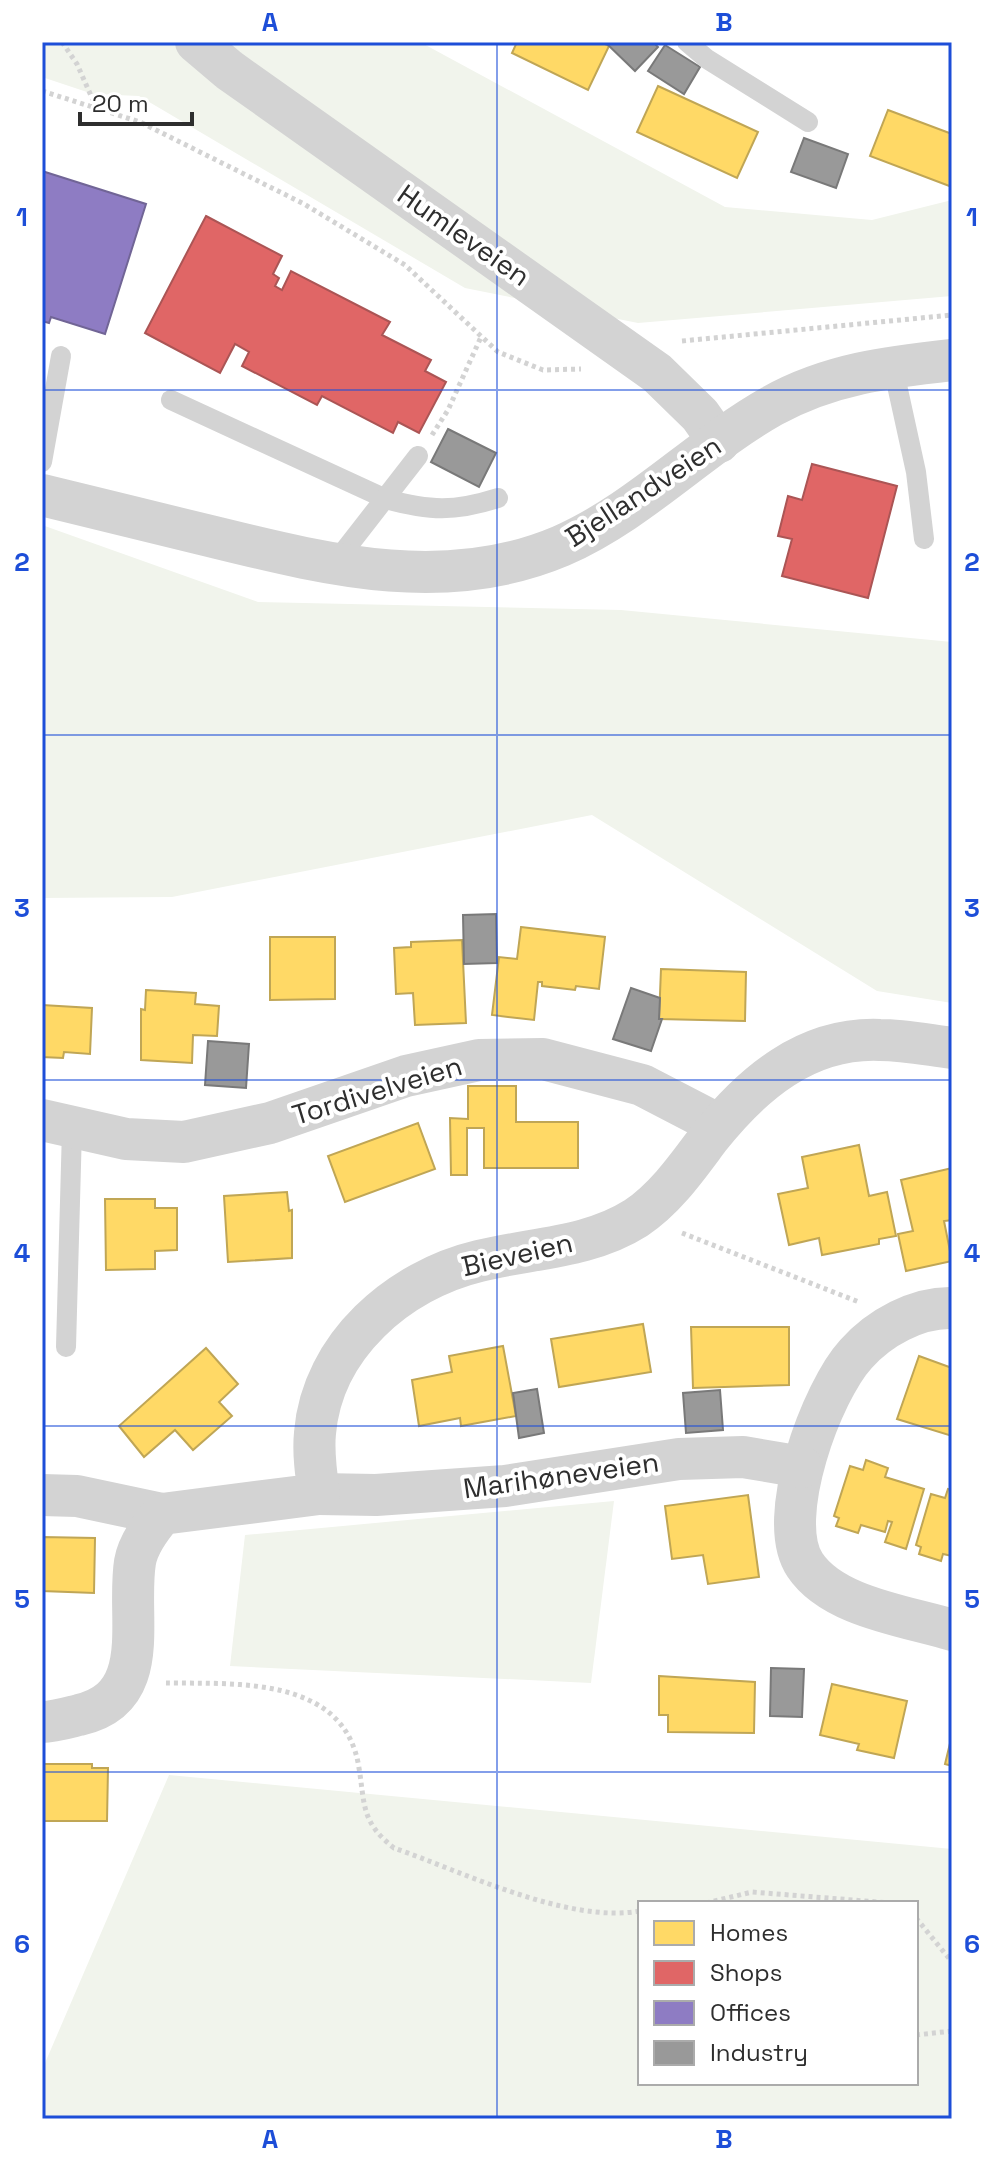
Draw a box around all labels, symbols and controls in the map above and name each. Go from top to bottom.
text: A [262,5,279,39]
text: B [715,5,733,39]
scale bar [80,76,192,126]
text: 20 m [92,88,149,119]
street label: Humleveien [391,176,537,294]
text: 1 [16,200,28,234]
text: 1 [966,200,978,234]
street label: Bjellandveien [558,427,728,555]
text: 2 [14,545,30,579]
text: 2 [964,545,980,579]
text: 3 [14,891,30,925]
text: 3 [964,891,980,925]
street label: Tordivelveien [288,1047,466,1133]
street label: Bieveien [458,1224,576,1284]
text: 4 [14,1236,30,1270]
text: 4 [964,1236,980,1270]
street label: Marihøneveien [461,1443,661,1507]
text: 5 [14,1582,30,1616]
text: 5 [964,1582,980,1616]
legend [638,1901,918,2085]
text: Homes [710,1917,788,1948]
text: 6 [14,1927,30,1961]
text: 6 [964,1927,980,1961]
text: Shops [710,1957,782,1988]
text: Offices [710,1997,791,2028]
text: Industry [710,2037,808,2068]
text: A [262,2122,279,2156]
text: B [715,2122,733,2156]

